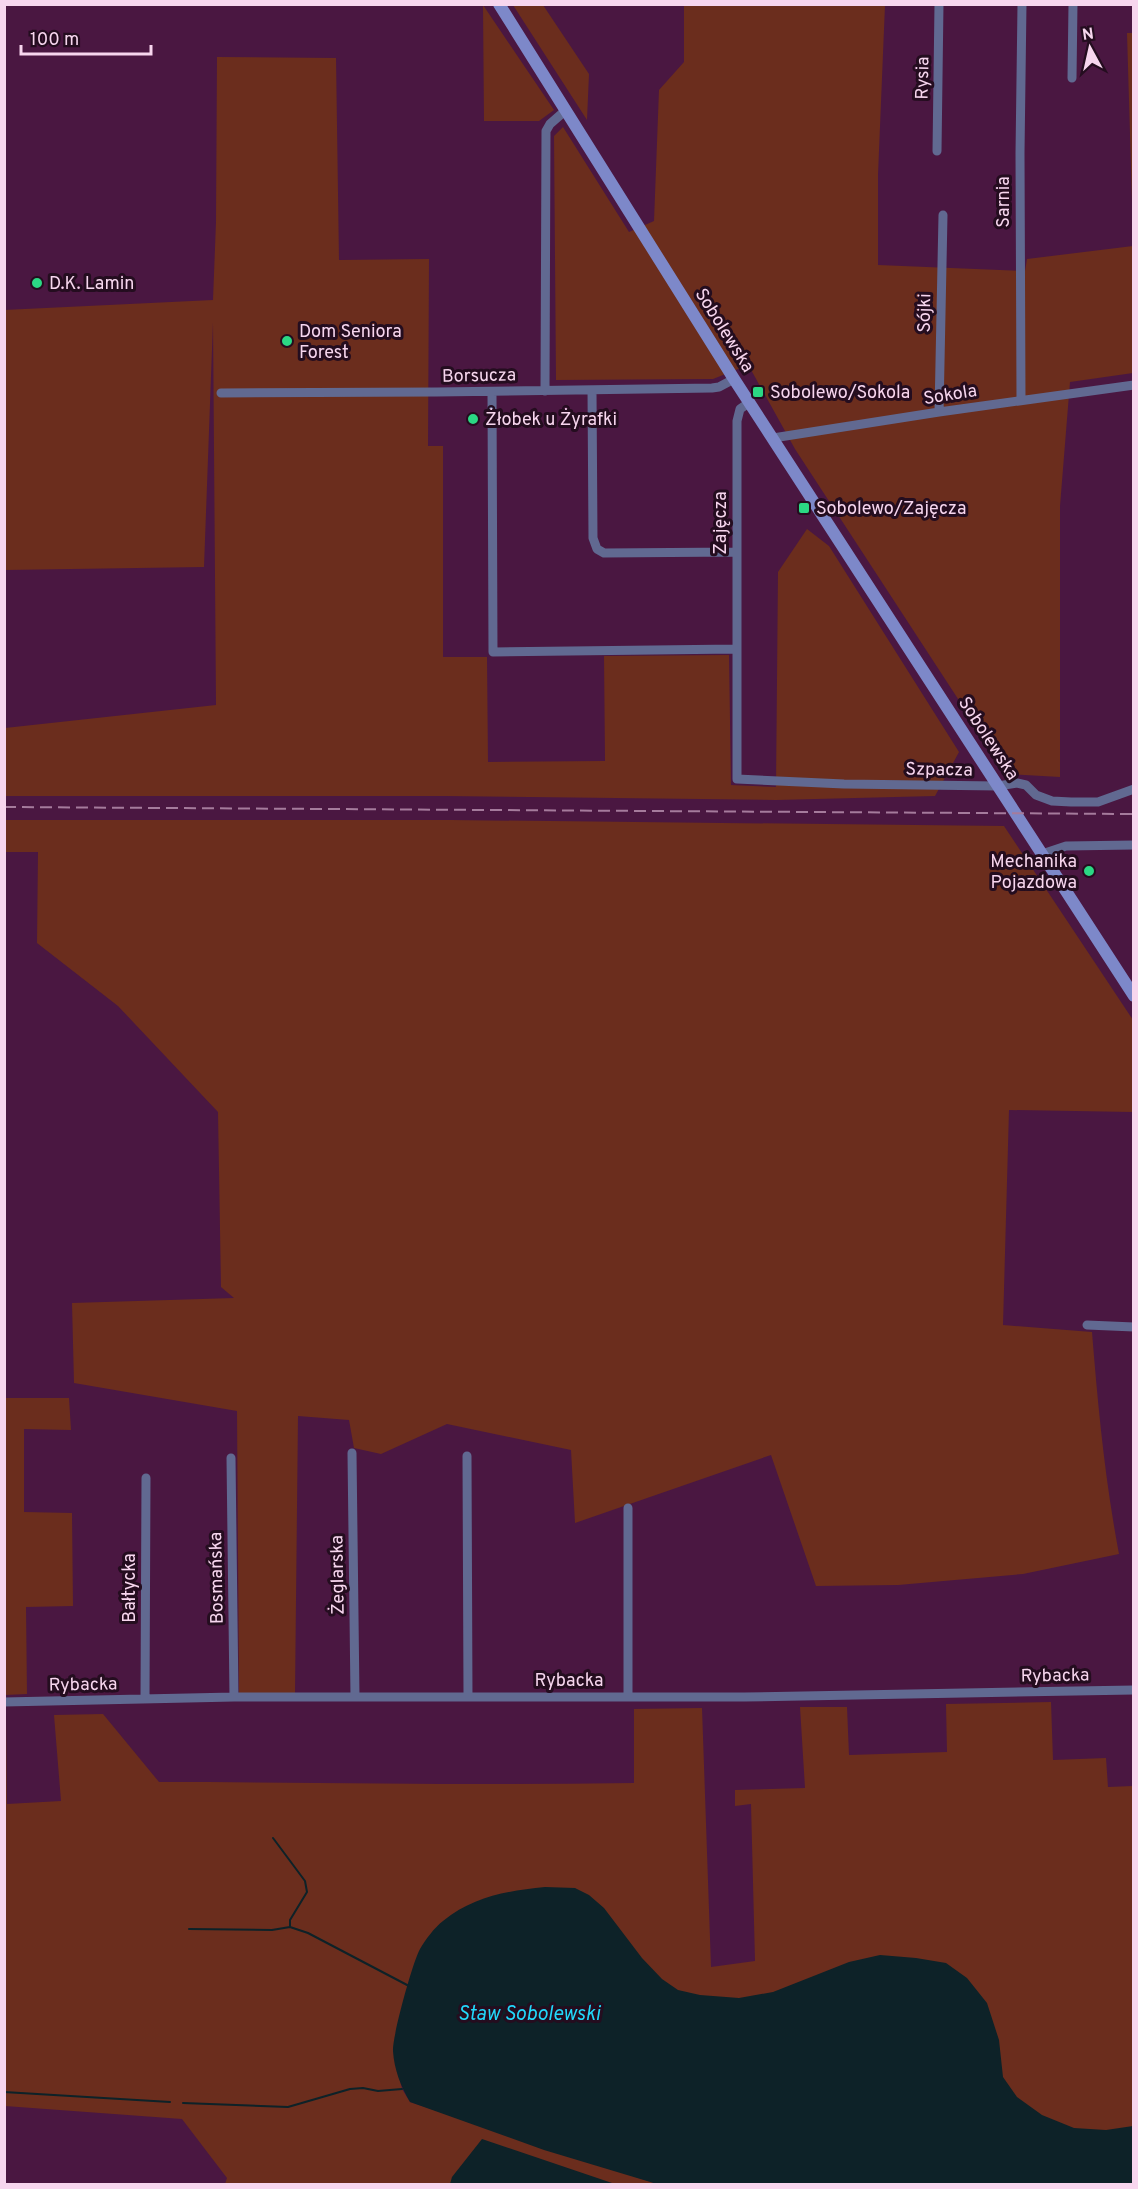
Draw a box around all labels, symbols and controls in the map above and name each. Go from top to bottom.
scale bar [21,18,152,56]
north arrow [1060,18,1120,78]
text: N [1081,24,1095,46]
text: 100 m [30,29,79,52]
street label: Rysia [912,56,935,100]
street label: Sarnia [993,176,1016,228]
place label: D.K. Lamin [49,273,134,296]
marker: D.K. Lamin [30,276,44,290]
street label: Sobolewska [689,284,759,377]
street label: Sójki [914,293,937,333]
place label: Dom Seniora Forest [299,321,402,365]
marker: Dom Seniora Forest [280,334,294,348]
street label: Borsucza [442,364,516,389]
street label: Sokola [922,380,979,411]
place label: Sobolewo/Sokola [770,382,910,405]
marker: Sobolewo/Sokola [751,385,765,399]
place label: Żłobek u Żyrafki [485,407,617,432]
marker: Żłobek u Żyrafki [466,412,480,426]
street label: Zajęcza [710,491,733,555]
place label: Sobolewo/Zajęcza [816,498,966,521]
marker: Sobolewo/Zajęcza [797,501,811,515]
street label: Sobolewska [952,693,1023,785]
street label: Szpacza [905,758,973,783]
place label: Mechanika Pojazdowa [990,851,1077,895]
marker: Mechanika Pojazdowa [1082,864,1096,878]
street label: Bosmańska [205,1532,230,1624]
street label: Żeglarska [324,1535,351,1615]
street label: Bałtycka [119,1553,142,1623]
street label: Rybacka [1020,1664,1090,1689]
street label: Rybacka [535,1670,603,1693]
street label: Rybacka [48,1673,118,1698]
water label: Staw Sobolewski [458,2002,601,2028]

